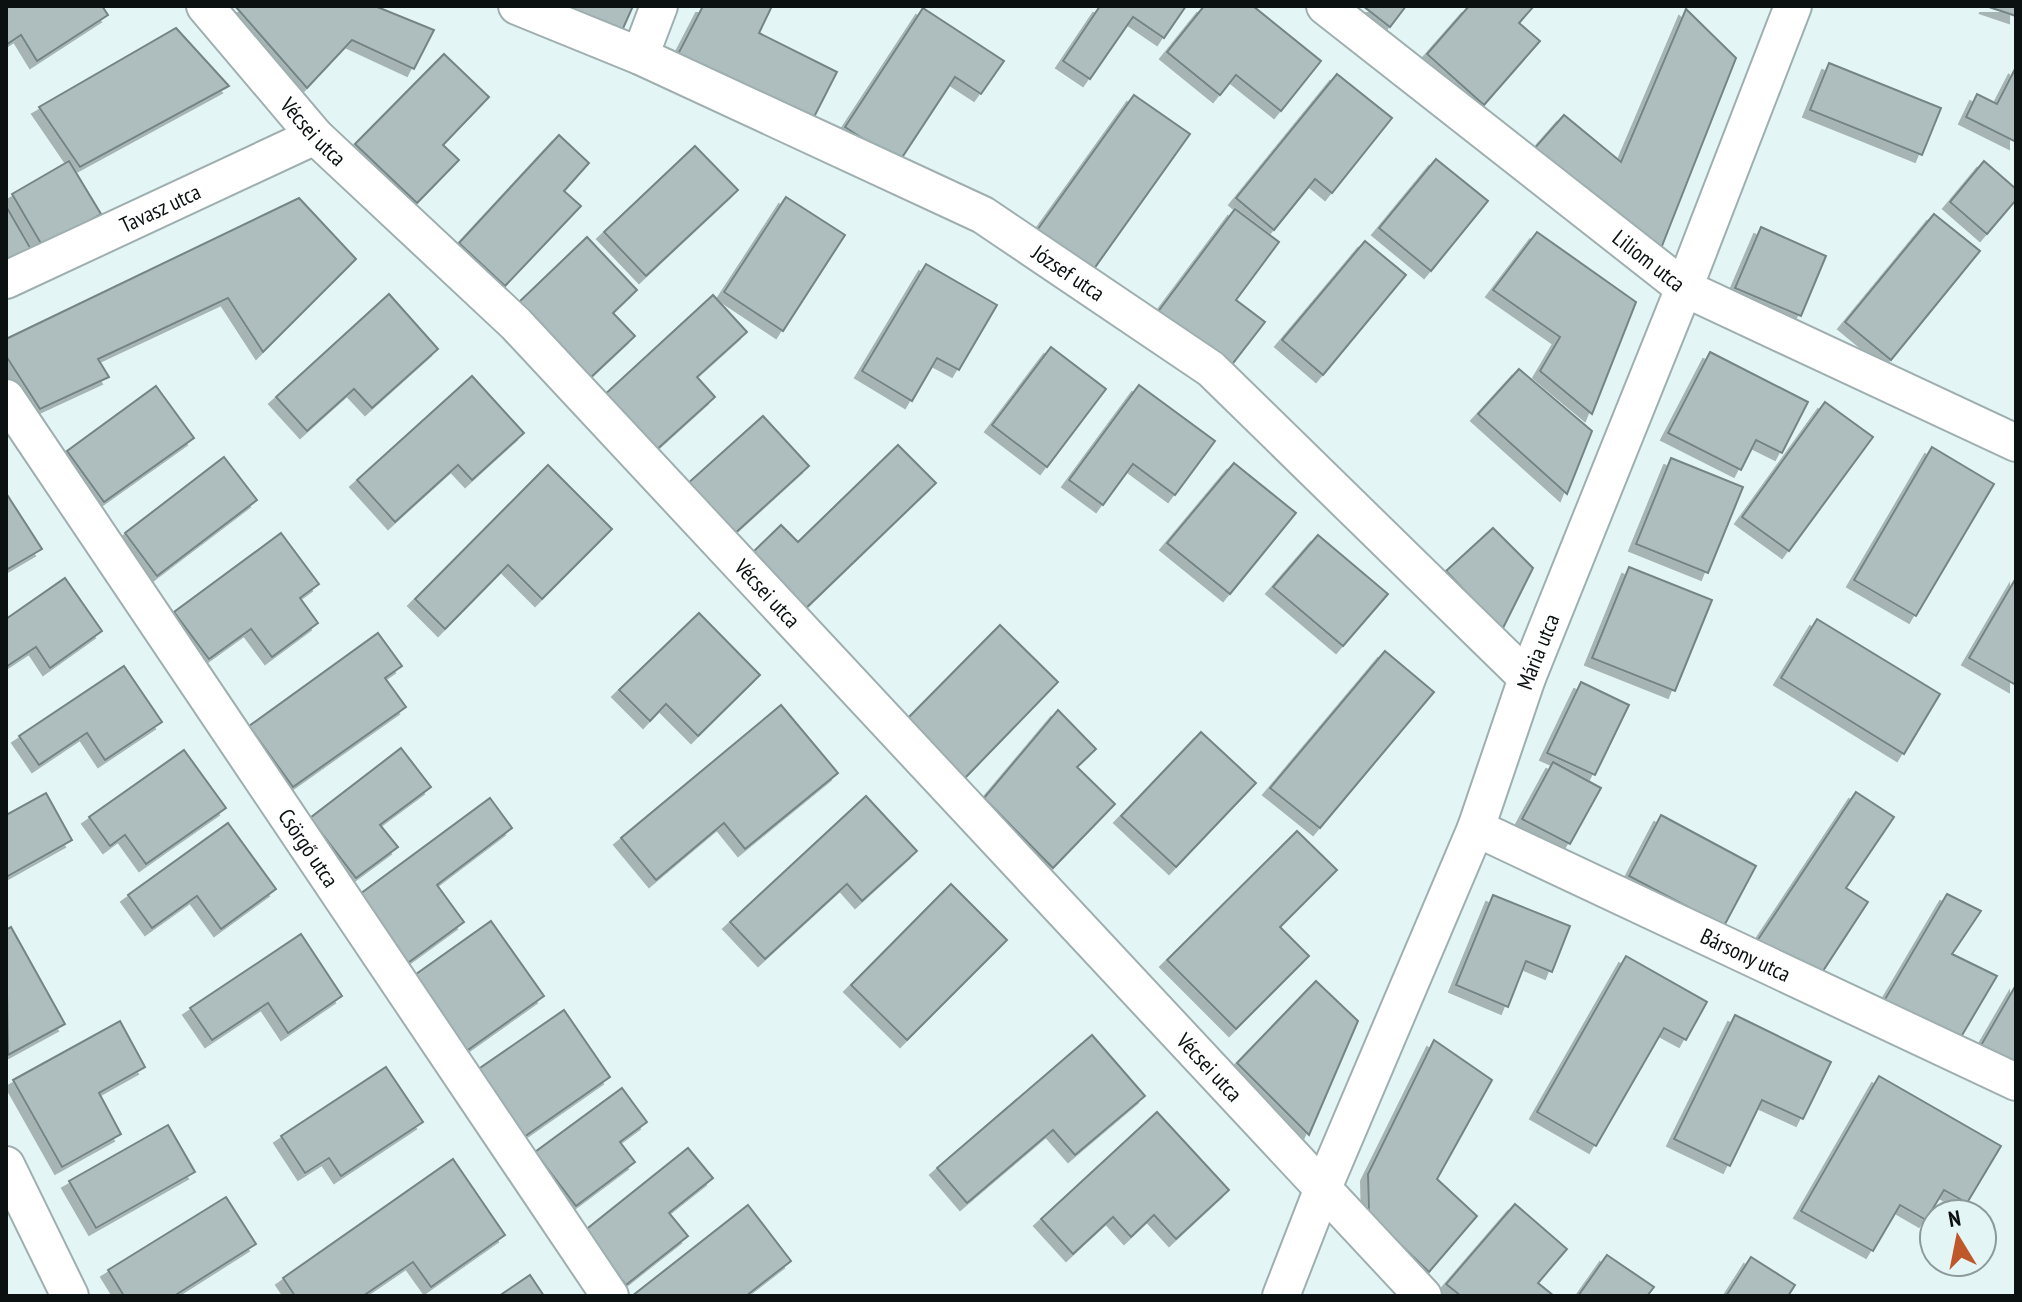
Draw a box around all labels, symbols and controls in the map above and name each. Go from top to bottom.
street label: Vécsei utca [274,91,352,172]
street label: Tavasz utca [115,177,205,239]
street label: Liliom utca [1607,223,1691,298]
street label: József utca [1026,238,1110,307]
street label: Vécsei utca [728,552,806,634]
street label: Mária utca [1510,610,1565,693]
street label: Csörgő utca [272,803,345,892]
street label: Bársony utca [1696,922,1795,988]
street label: Vécsei utca [1170,1026,1248,1107]
north arrow [1918,1198,1998,1278]
text: N [1946,1203,1963,1233]

